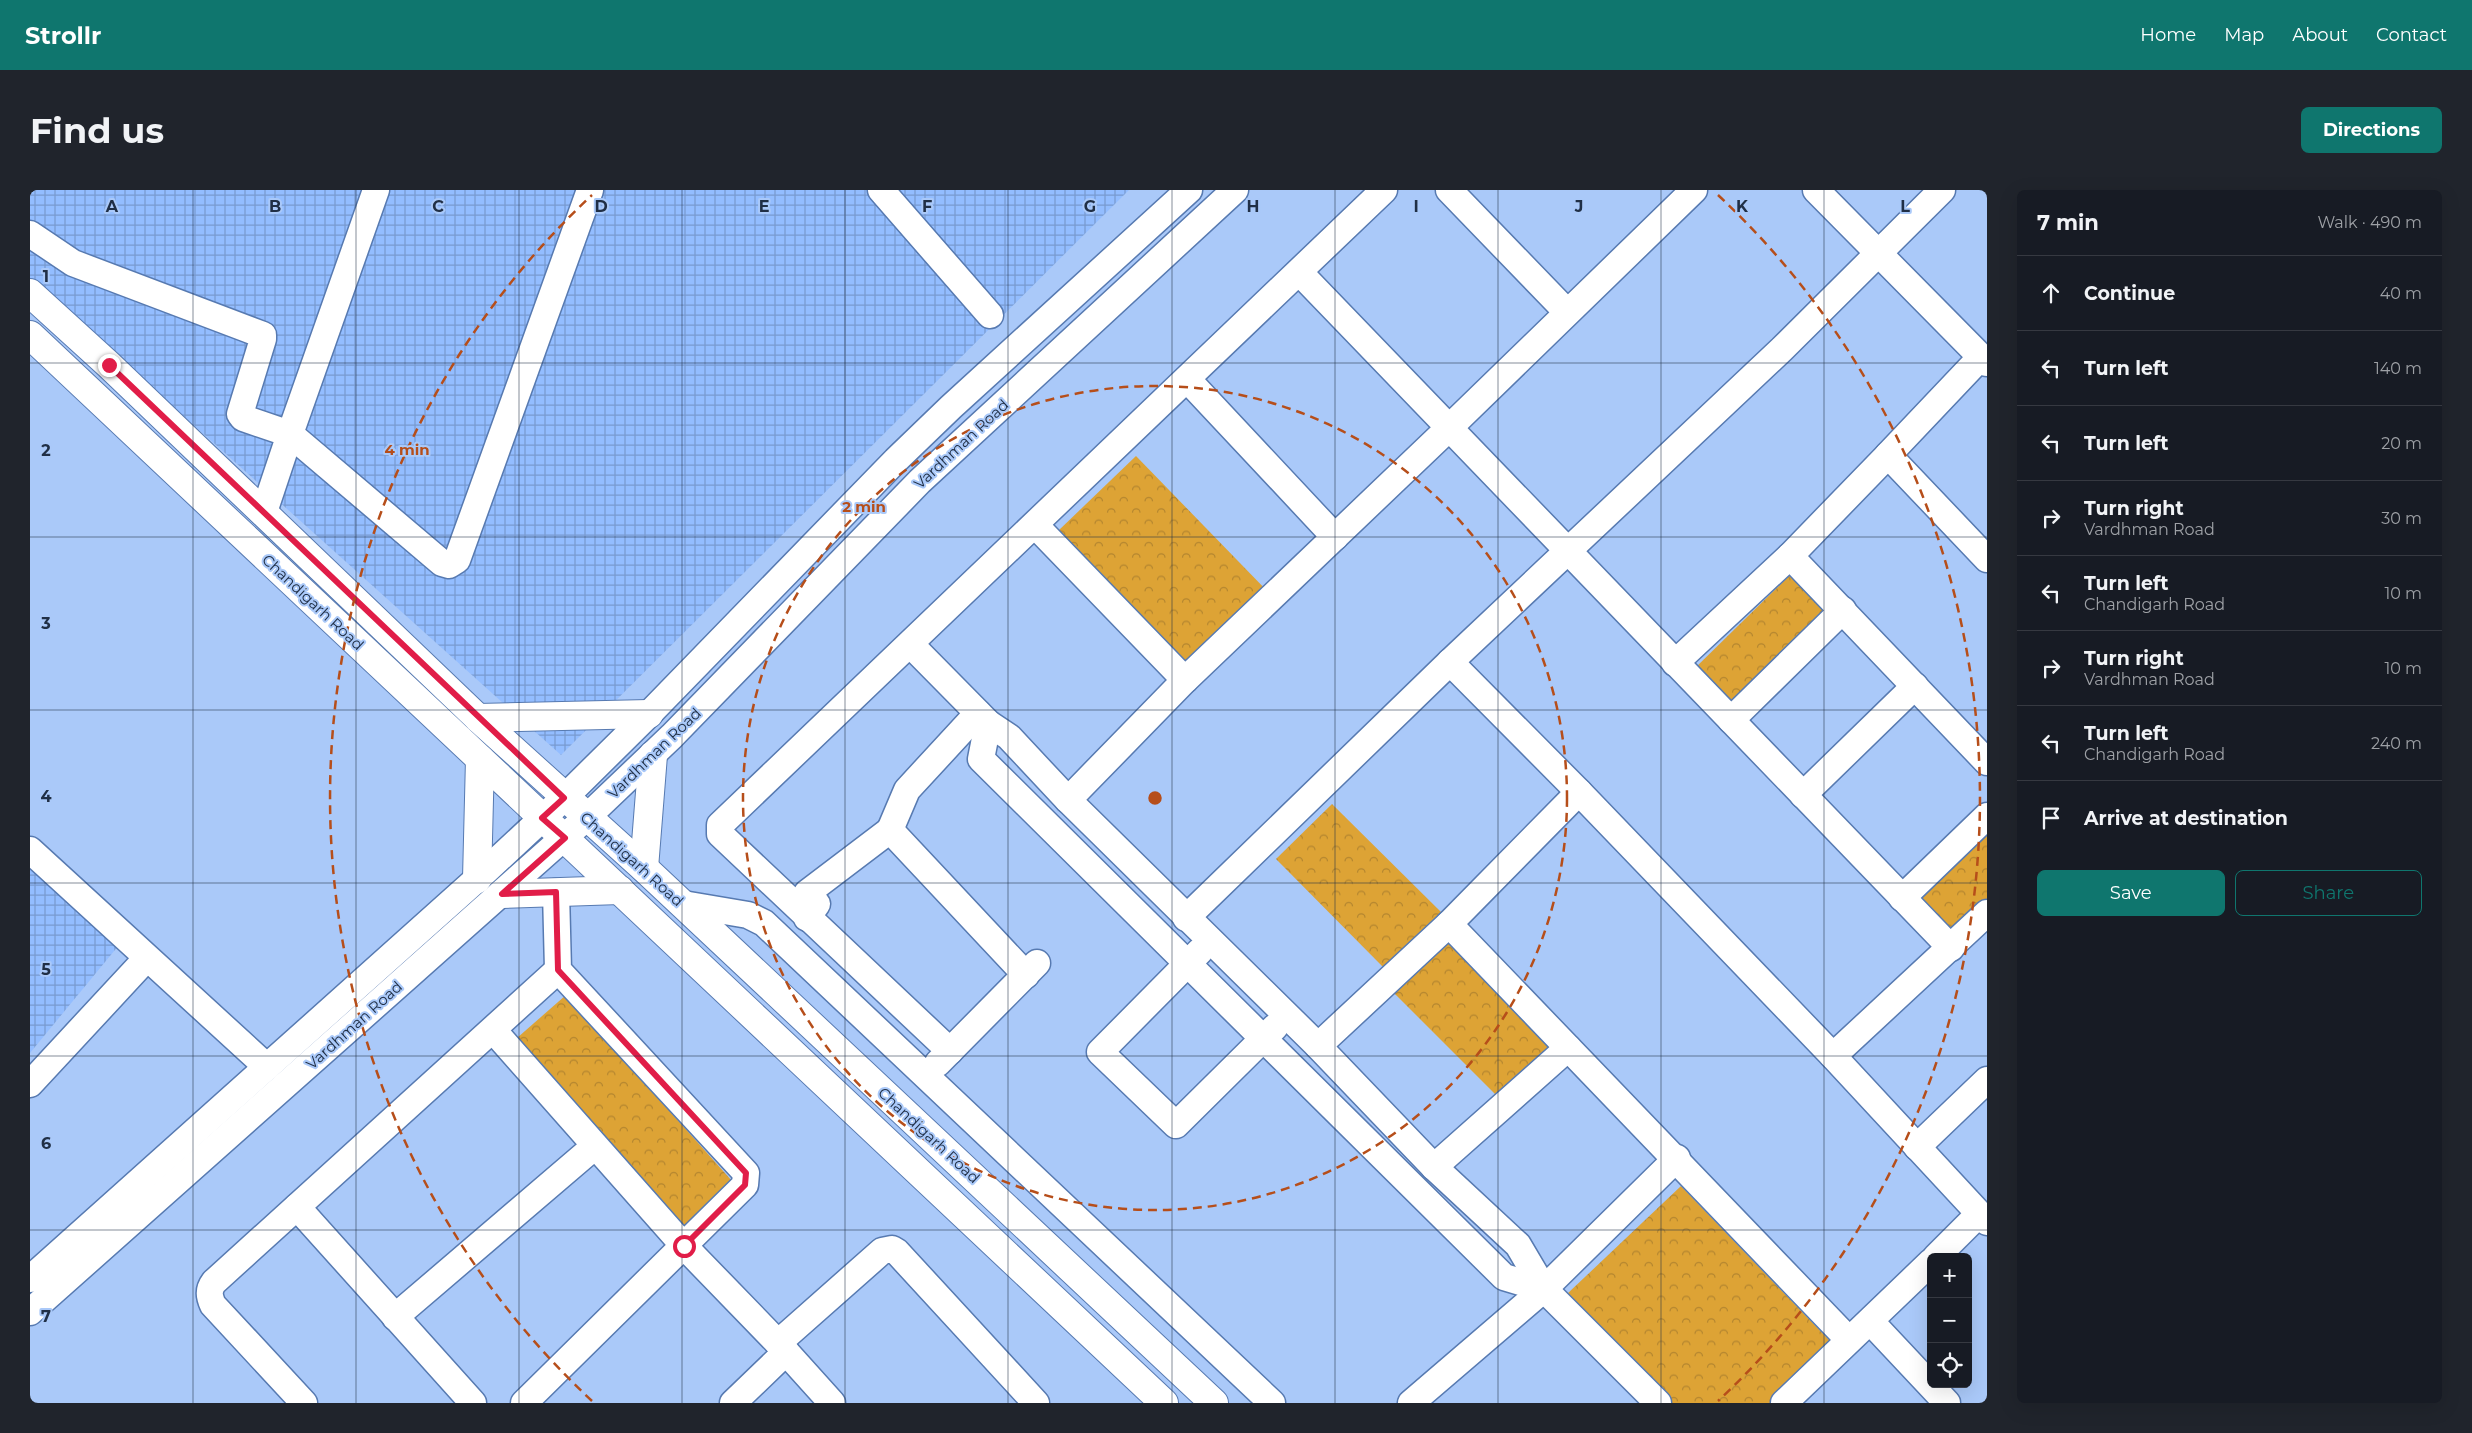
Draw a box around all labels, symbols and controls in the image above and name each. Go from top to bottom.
text: Strollr [25,21,101,50]
text: Home [2140,24,2196,46]
text: Map [2224,24,2264,46]
text: About [2292,24,2348,46]
text: Contact [2376,24,2447,46]
button: Directions [2301,107,2442,153]
text: Find us [30,109,164,152]
text: A [105,197,119,216]
text: B [269,197,281,216]
text: C [432,197,444,216]
text: D [594,197,608,216]
text: E [759,197,769,216]
text: F [922,197,932,216]
text: G [1084,197,1096,216]
text: H [1247,197,1259,216]
text: I [1413,197,1419,216]
text: J [1574,197,1583,216]
text: K [1736,197,1749,216]
text: L [1900,197,1910,216]
text: 7 min [2037,210,2099,235]
text: Walk · 490 m [2317,213,2422,232]
text: 1 [43,267,49,286]
icon: ahead [2037,279,2065,307]
text: Continue [2084,282,2175,305]
text: 40 m [2380,284,2422,303]
route end [98,354,121,377]
icon: left [2037,354,2065,382]
text: Turn left [2084,357,2169,380]
text: 140 m [2374,359,2422,378]
street label: Vardhman Road [910,395,1012,493]
icon: left [2037,429,2065,457]
text: Turn left [2084,432,2169,455]
text: 20 m [2381,434,2422,453]
text: 4 min [384,440,430,459]
text: 2 [41,441,51,460]
text: 2 min [842,497,886,516]
text: Turn right [2084,497,2184,520]
icon: right [2037,504,2065,532]
text: 30 m [2381,509,2422,528]
text: Vardhman Road [2084,520,2215,539]
street label: Chandigarh Road [258,550,368,654]
text: Turn left [2084,572,2169,595]
icon: left [2037,579,2065,607]
text: 10 m [2384,584,2422,603]
text: Chandigarh Road [2084,595,2225,614]
text: 3 [40,614,51,633]
text: Turn right [2084,647,2184,670]
icon: right [2037,654,2065,682]
text: 10 m [2384,659,2422,678]
text: Vardhman Road [2084,670,2215,689]
street label: Vardhman Road [603,704,705,802]
text: Turn left [2084,722,2169,745]
icon: left [2037,729,2065,757]
text: 240 m [2371,734,2422,753]
text: Chandigarh Road [2084,745,2225,764]
text: 4 [40,787,52,806]
centre of rings [1146,789,1164,807]
icon: arrive [2037,804,2065,832]
text: Arrive at destination [2084,807,2288,830]
street label: Chandigarh Road [576,808,688,910]
button: Save [2037,870,2225,916]
button: Share [2235,870,2422,916]
text: 5 [41,960,51,979]
street label: Vardhman Road [302,977,406,1073]
street label: Chandigarh Road [874,1083,984,1187]
text: 6 [41,1134,51,1153]
route start [673,1235,696,1258]
map controls [1927,1253,1972,1388]
button: + [1927,1253,1972,1298]
button: − [1927,1298,1972,1343]
text: 7 [41,1307,51,1326]
button: locate [1927,1343,1972,1388]

